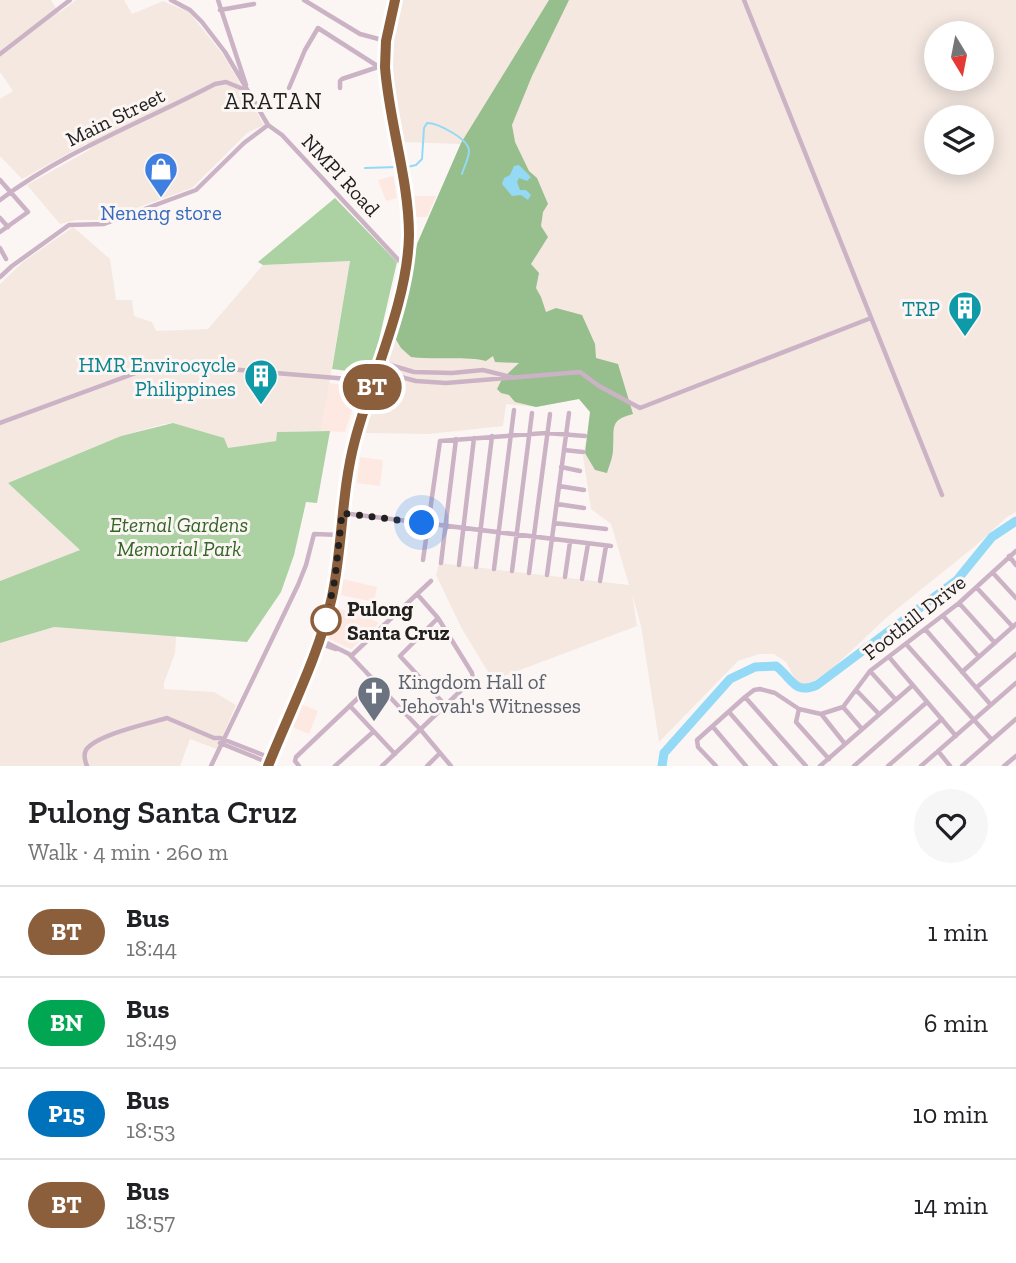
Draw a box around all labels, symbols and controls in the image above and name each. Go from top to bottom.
north arrow [924,21,994,91]
map controls [924,21,994,175]
street label: Main Street [62,82,169,152]
district label: ARATAN [224,87,324,115]
button: layers [924,105,994,175]
street label: NMPI Road [297,129,385,221]
shop icon: Neneng store [142,150,180,199]
place label: Neneng store [100,200,222,225]
building icon: TRP [946,289,984,338]
place label: TRP [902,296,940,321]
place label: HMR Envirocycle Philippines [79,352,236,401]
building icon: HMR Envirocycle Philippines [242,357,280,406]
line badge: BT [340,364,404,410]
text: BT [357,372,387,401]
your location [404,505,439,540]
park label: Eternal Gardens Memorial Park [110,512,248,561]
street label: Foothill Drive [858,569,971,665]
place label: Pulong Santa Cruz [347,596,450,645]
marker: Pulong Santa Cruz [311,605,341,635]
place label: Kingdom Hall of Jehovah's Witnesses [398,669,581,718]
church icon: Kingdom Hall of Jehovah's Witnesses [355,674,393,723]
button: heart [914,789,988,863]
text: Pulong Santa Cruz [28,792,297,831]
text: Walk · 4 min · 260 m [28,838,228,866]
text: Bus [126,902,169,934]
text: 1 min [927,916,988,948]
text: BT [51,917,82,946]
text: 18:44 [126,934,177,962]
text: Bus [126,993,169,1025]
text: 6 min [924,1007,988,1039]
text: BN [50,1008,83,1037]
text: 18:49 [126,1025,177,1053]
text: Bus [126,1084,169,1116]
text: 10 min [912,1098,988,1130]
text: P15 [48,1099,85,1128]
text: 18:53 [126,1116,175,1144]
text: Bus [126,1175,169,1207]
text: 14 min [913,1189,988,1221]
text: BT [51,1190,82,1219]
text: 18:57 [126,1207,175,1235]

